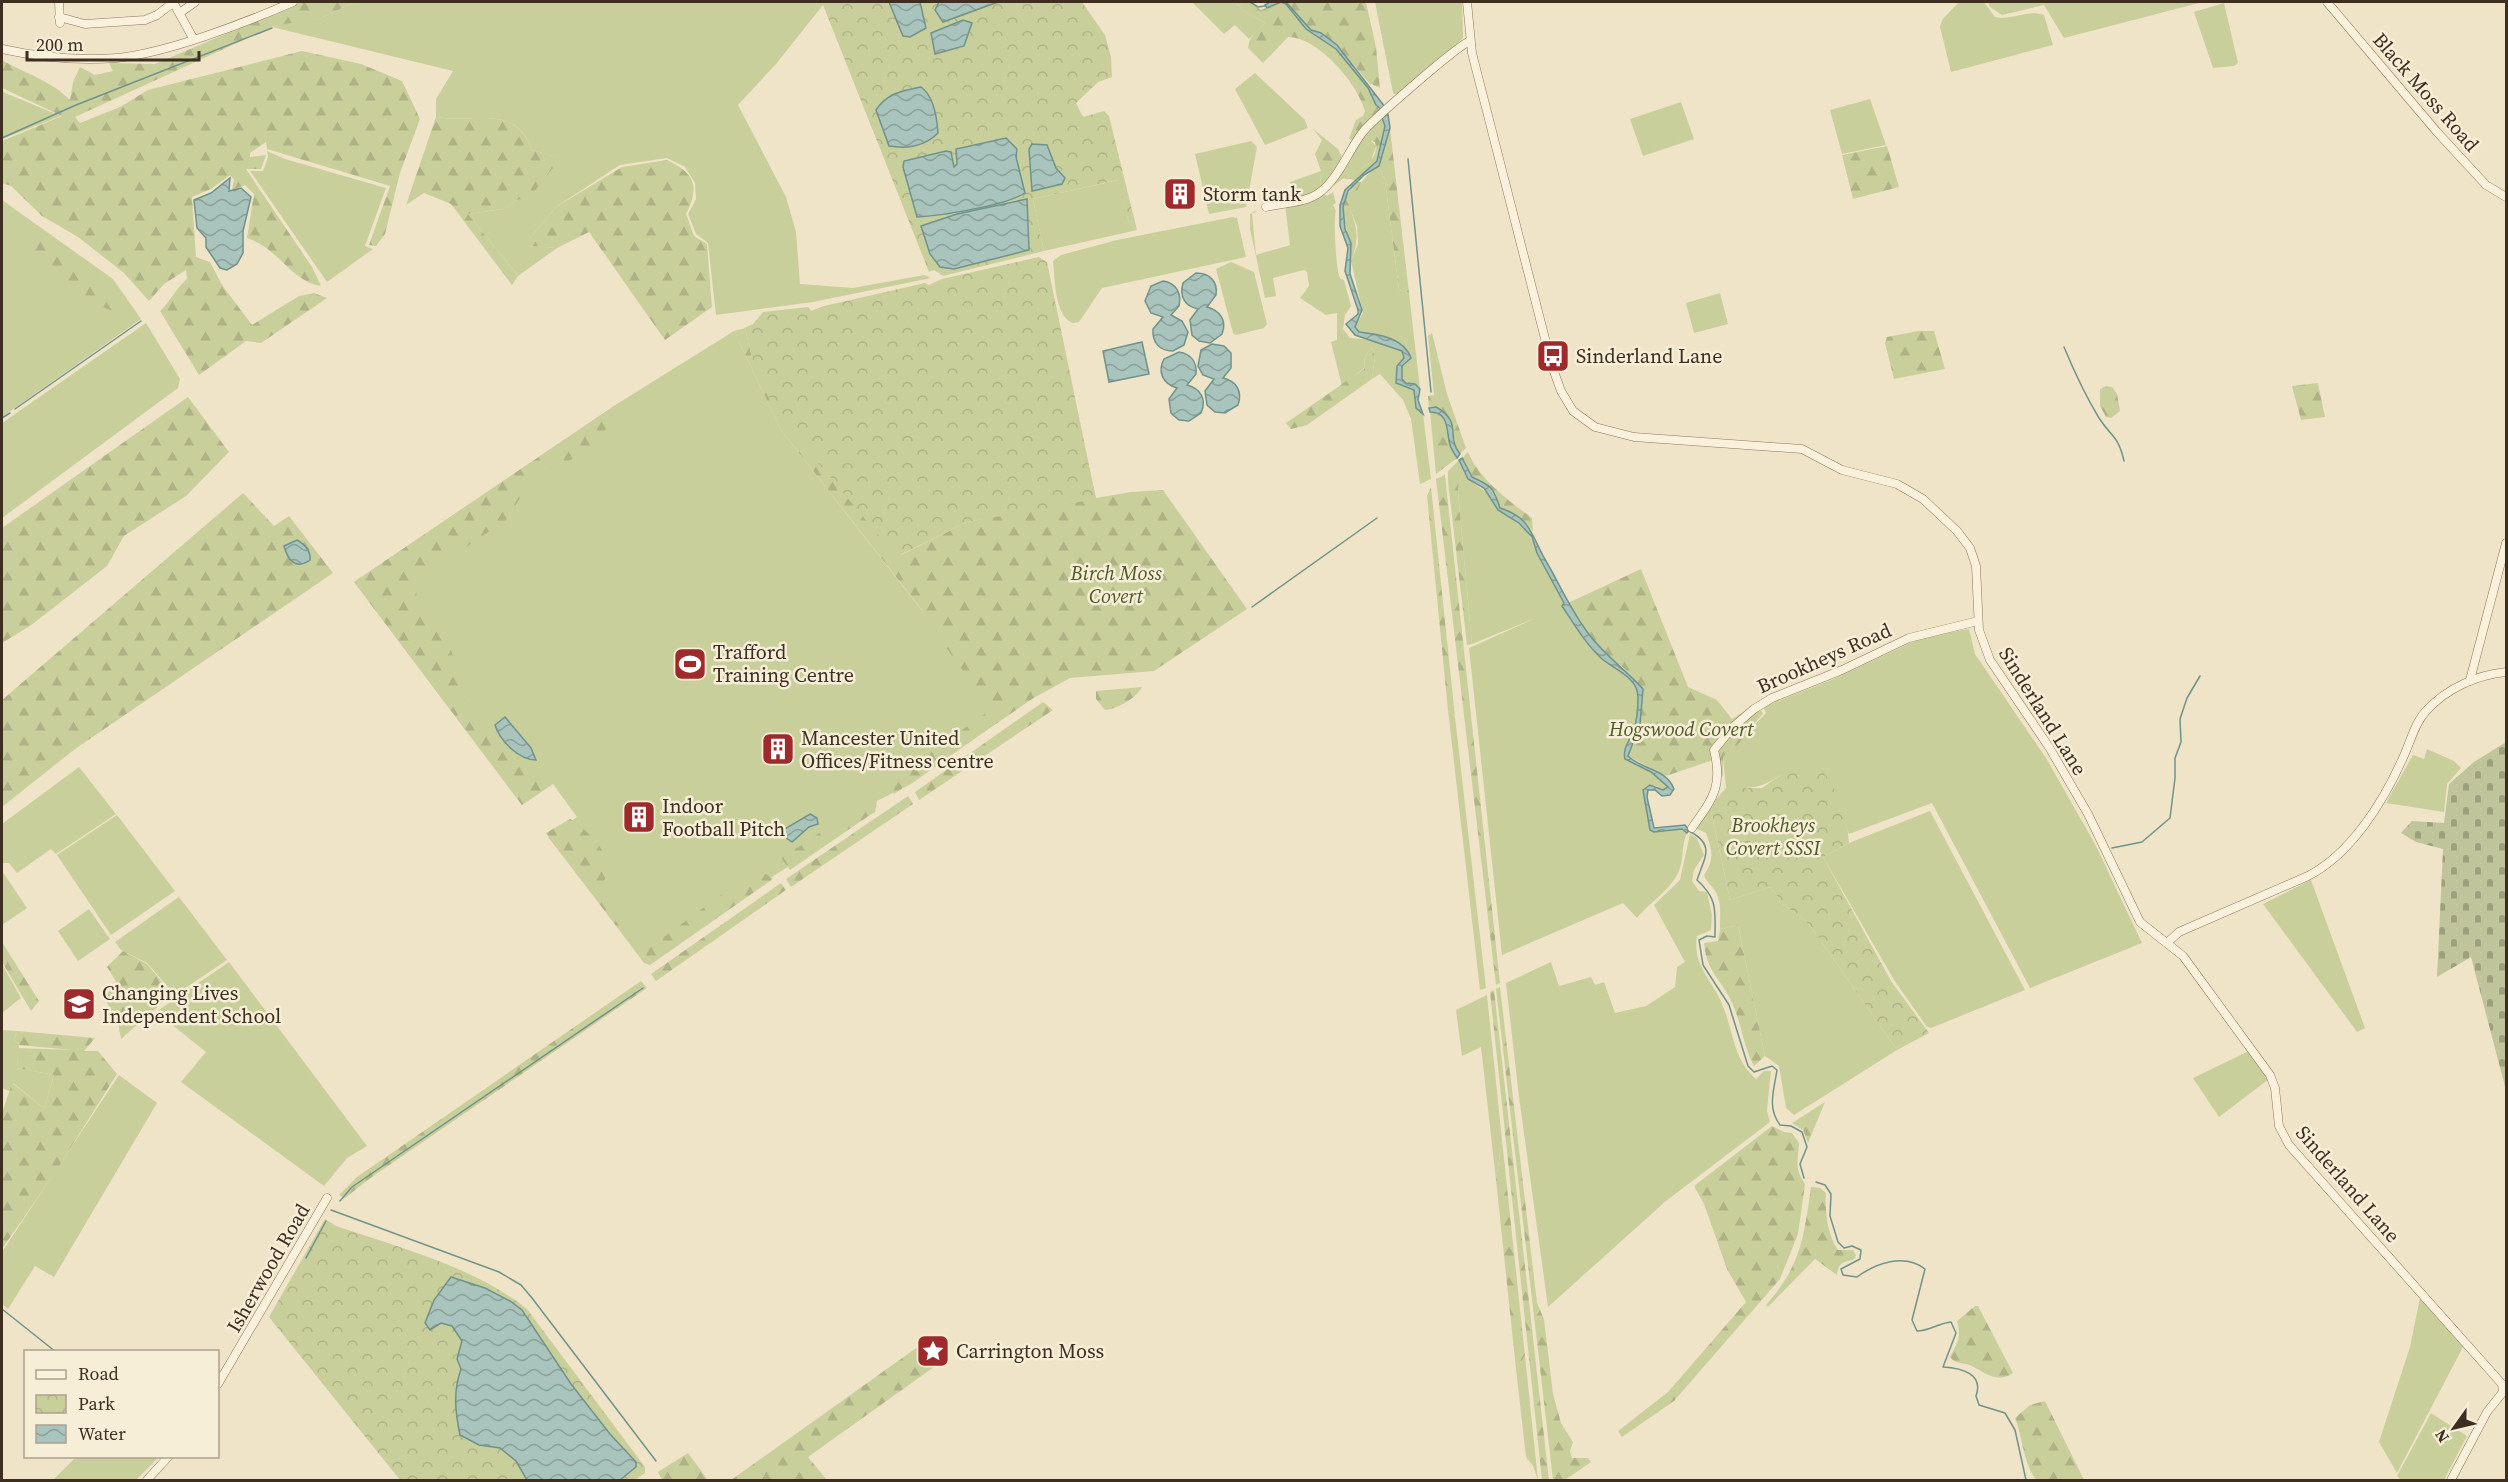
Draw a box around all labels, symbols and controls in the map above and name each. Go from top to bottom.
scale bar [27,24,200,62]
street label: Black Moss Road [2366,26,2486,158]
text: 200 m [36,32,83,57]
building icon: Storm tank [1162,176,1198,212]
place label: Storm tank [1203,180,1301,208]
bus stop icon: Sinderland Lane [1535,338,1571,374]
place label: Sinderland Lane [1576,342,1722,370]
park label: Birch Moss Covert [1069,559,1162,610]
street label: Brookheys Road [1752,616,1896,700]
place label: Trafford Training Centre [713,638,854,689]
street label: Sinderland Lane [1992,642,2094,780]
sports icon: Trafford Training Centre [672,646,708,682]
park label: Hogswood Covert [1608,715,1755,743]
place label: Mancester United Offices/Fitness centre [801,724,994,775]
building icon: Mancester United Offices/Fitness centre [760,731,796,767]
place label: Indoor Football Pitch [662,792,785,843]
building icon: Indoor Football Pitch [621,799,657,835]
park label: Brookheys Covert SSSI [1726,811,1821,862]
place label: Changing Lives Independent School [102,979,281,1030]
school or university icon: Changing Lives Independent School [61,986,97,1022]
street label: Sinderland Lane [2289,1120,2407,1248]
street label: Isherwood Road [220,1198,317,1338]
place icon: Carrington Moss [915,1333,951,1369]
place label: Carrington Moss [956,1337,1104,1365]
legend [24,1350,219,1458]
text: Road [78,1361,119,1386]
text: Park [78,1391,115,1416]
north arrow [2424,1398,2484,1458]
text: Water [78,1421,126,1446]
text: N [2429,1425,2454,1447]

